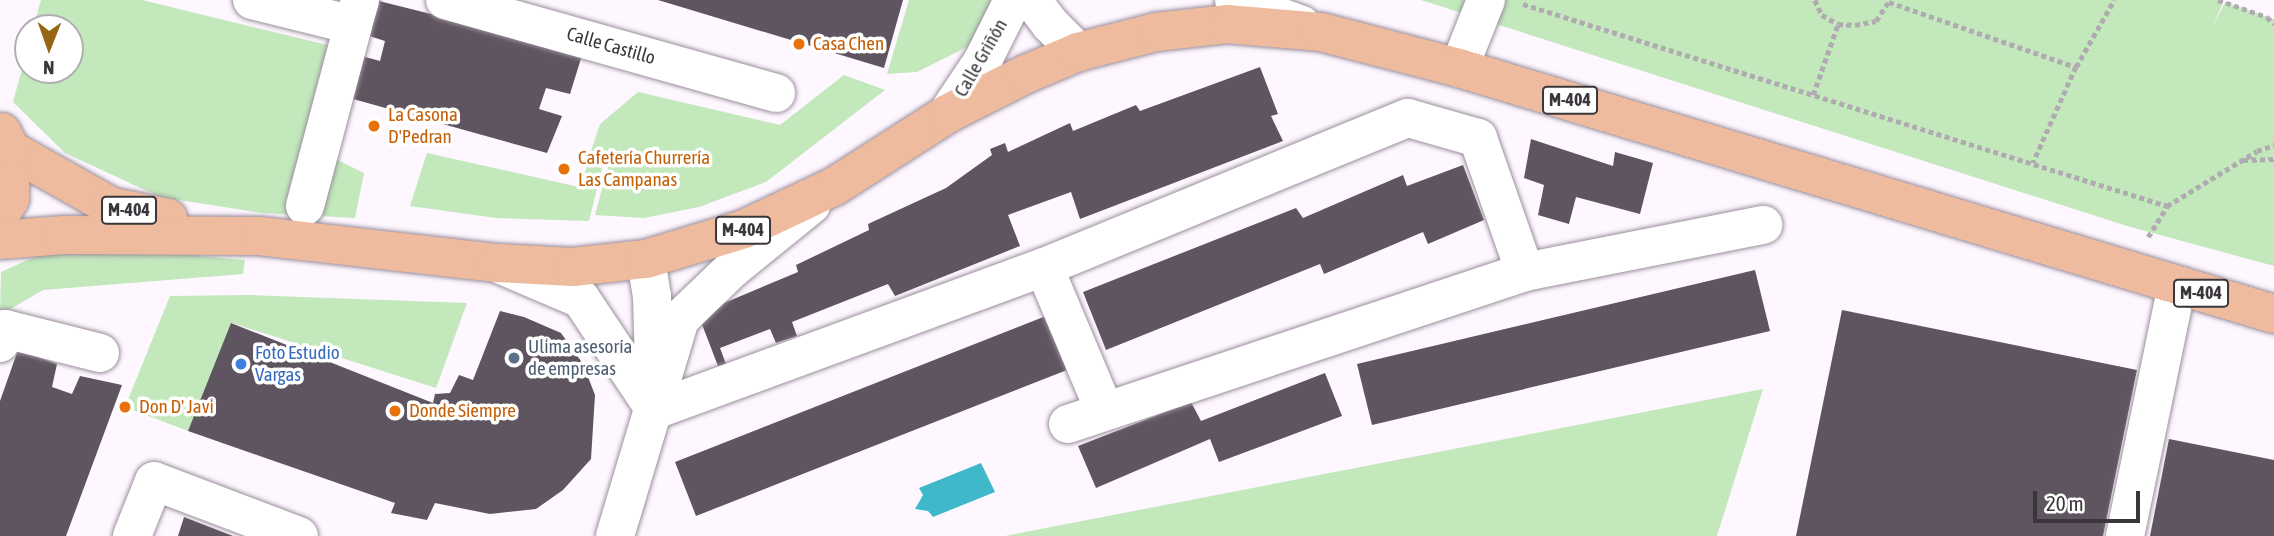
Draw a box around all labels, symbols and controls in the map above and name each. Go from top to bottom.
north arrow [14,14,84,84]
street label: Calle Griñón [950,15,1012,101]
street label: Calle Castillo [564,22,658,70]
place label: Casa Chen [813,33,884,55]
marker: Casa Chen [791,36,807,52]
text: N [43,57,54,79]
road number: M-404 [1542,86,1598,114]
place label: La Casona D'Pedran [388,104,458,148]
marker: La Casona D'Pedran [366,118,382,134]
place label: Cafetería Churrería Las Campanas [578,147,710,191]
marker: Cafetería Churrería Las Campanas [556,161,572,177]
road number: M-404 [101,196,157,224]
road number: M-404 [715,215,771,244]
road number: M-404 [2173,278,2229,307]
place label: Ulima asesoría de empresas [528,336,632,380]
place label: Foto Estudio Vargas [255,342,340,386]
marker: Ulima asesoría de empresas [506,350,522,366]
marker: Foto Estudio Vargas [233,356,249,372]
place label: Don D' Javi [139,396,214,418]
marker: Don D' Javi [117,399,133,415]
place label: Donde Siempre [409,400,516,422]
marker: Donde Siempre [387,403,403,419]
scale bar [2036,476,2143,520]
text: 20 m [2046,491,2084,515]

